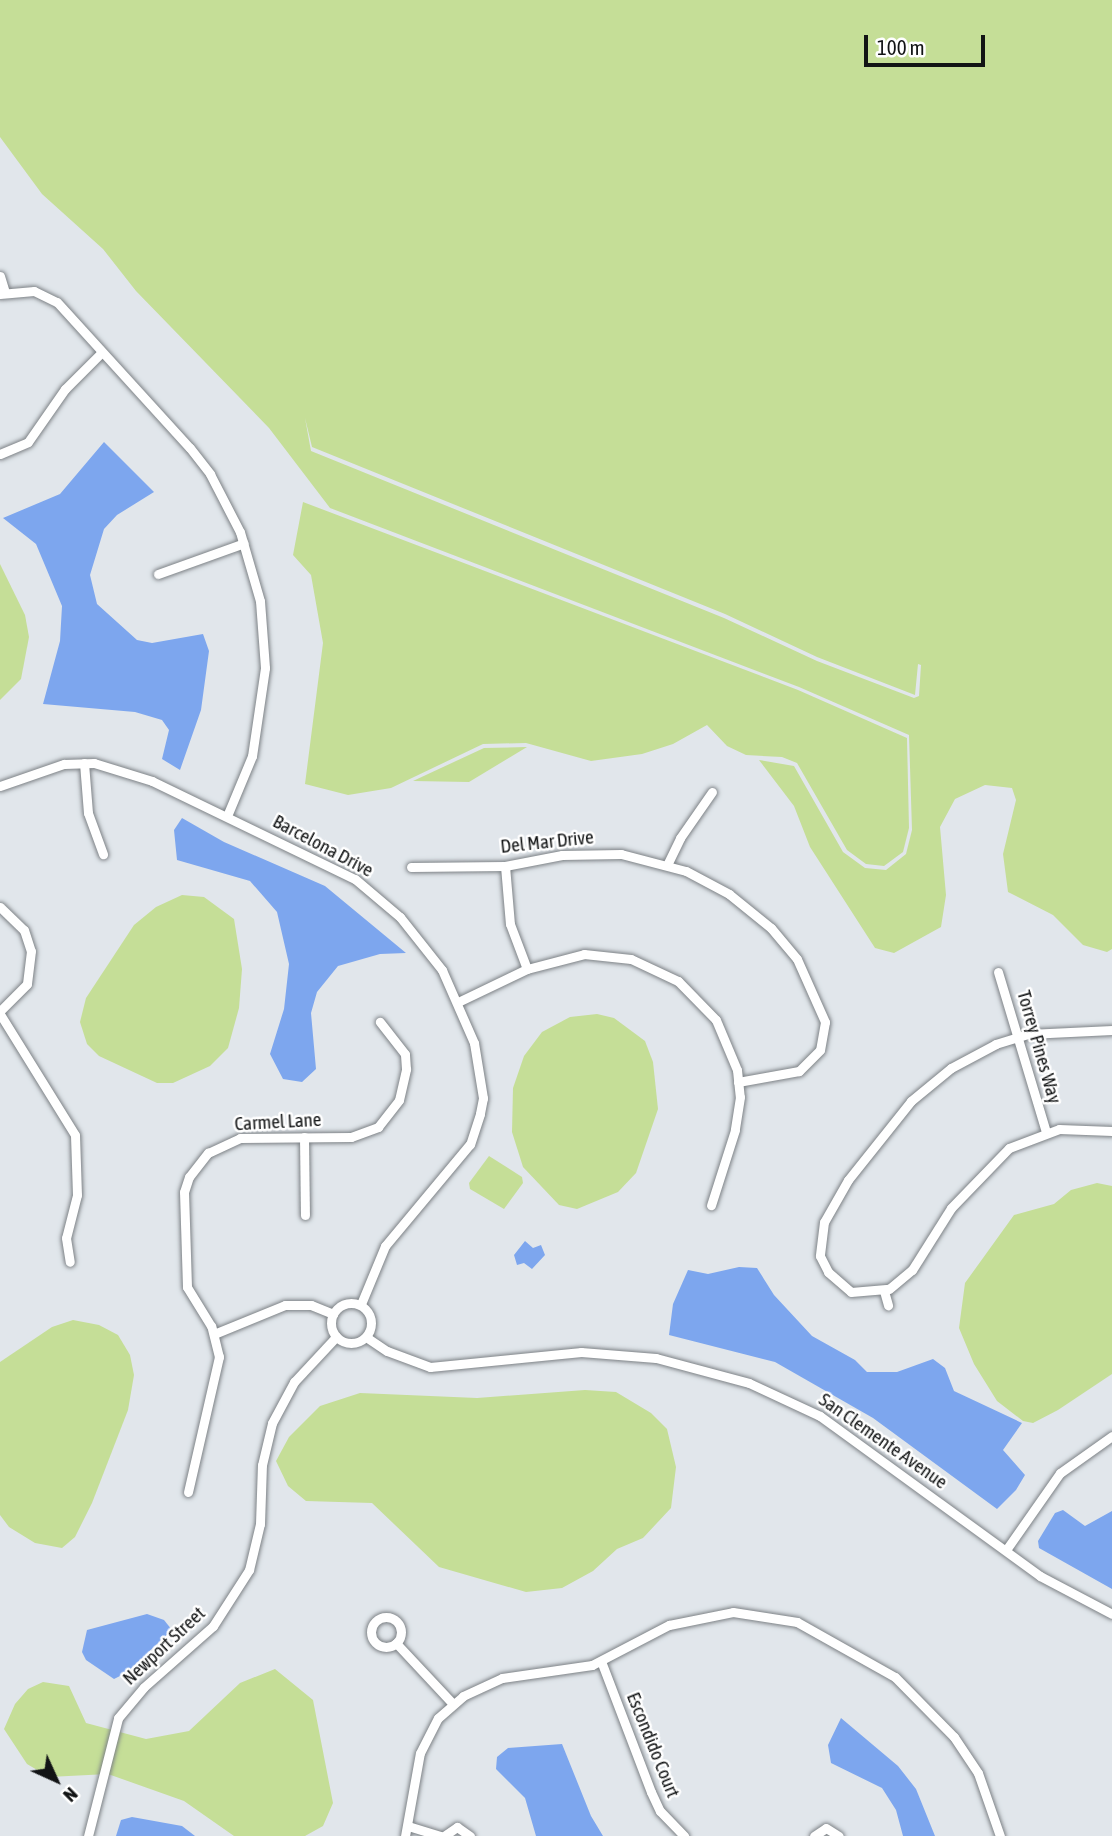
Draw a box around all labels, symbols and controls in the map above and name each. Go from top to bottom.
scale bar [867,21,988,65]
text: 100 m [877,35,925,59]
street label: Barcelona Drive [269,810,377,882]
street label: Del Mar Drive [499,826,595,858]
street label: Torrey Pines Way [1012,988,1066,1106]
street label: Carmel Lane [234,1108,322,1136]
street label: San Clemente Avenue [815,1388,951,1494]
street label: Newport Street [118,1602,210,1690]
street label: Escondido Court [622,1689,684,1801]
north arrow [21,1745,91,1815]
text: N [59,1783,83,1807]

